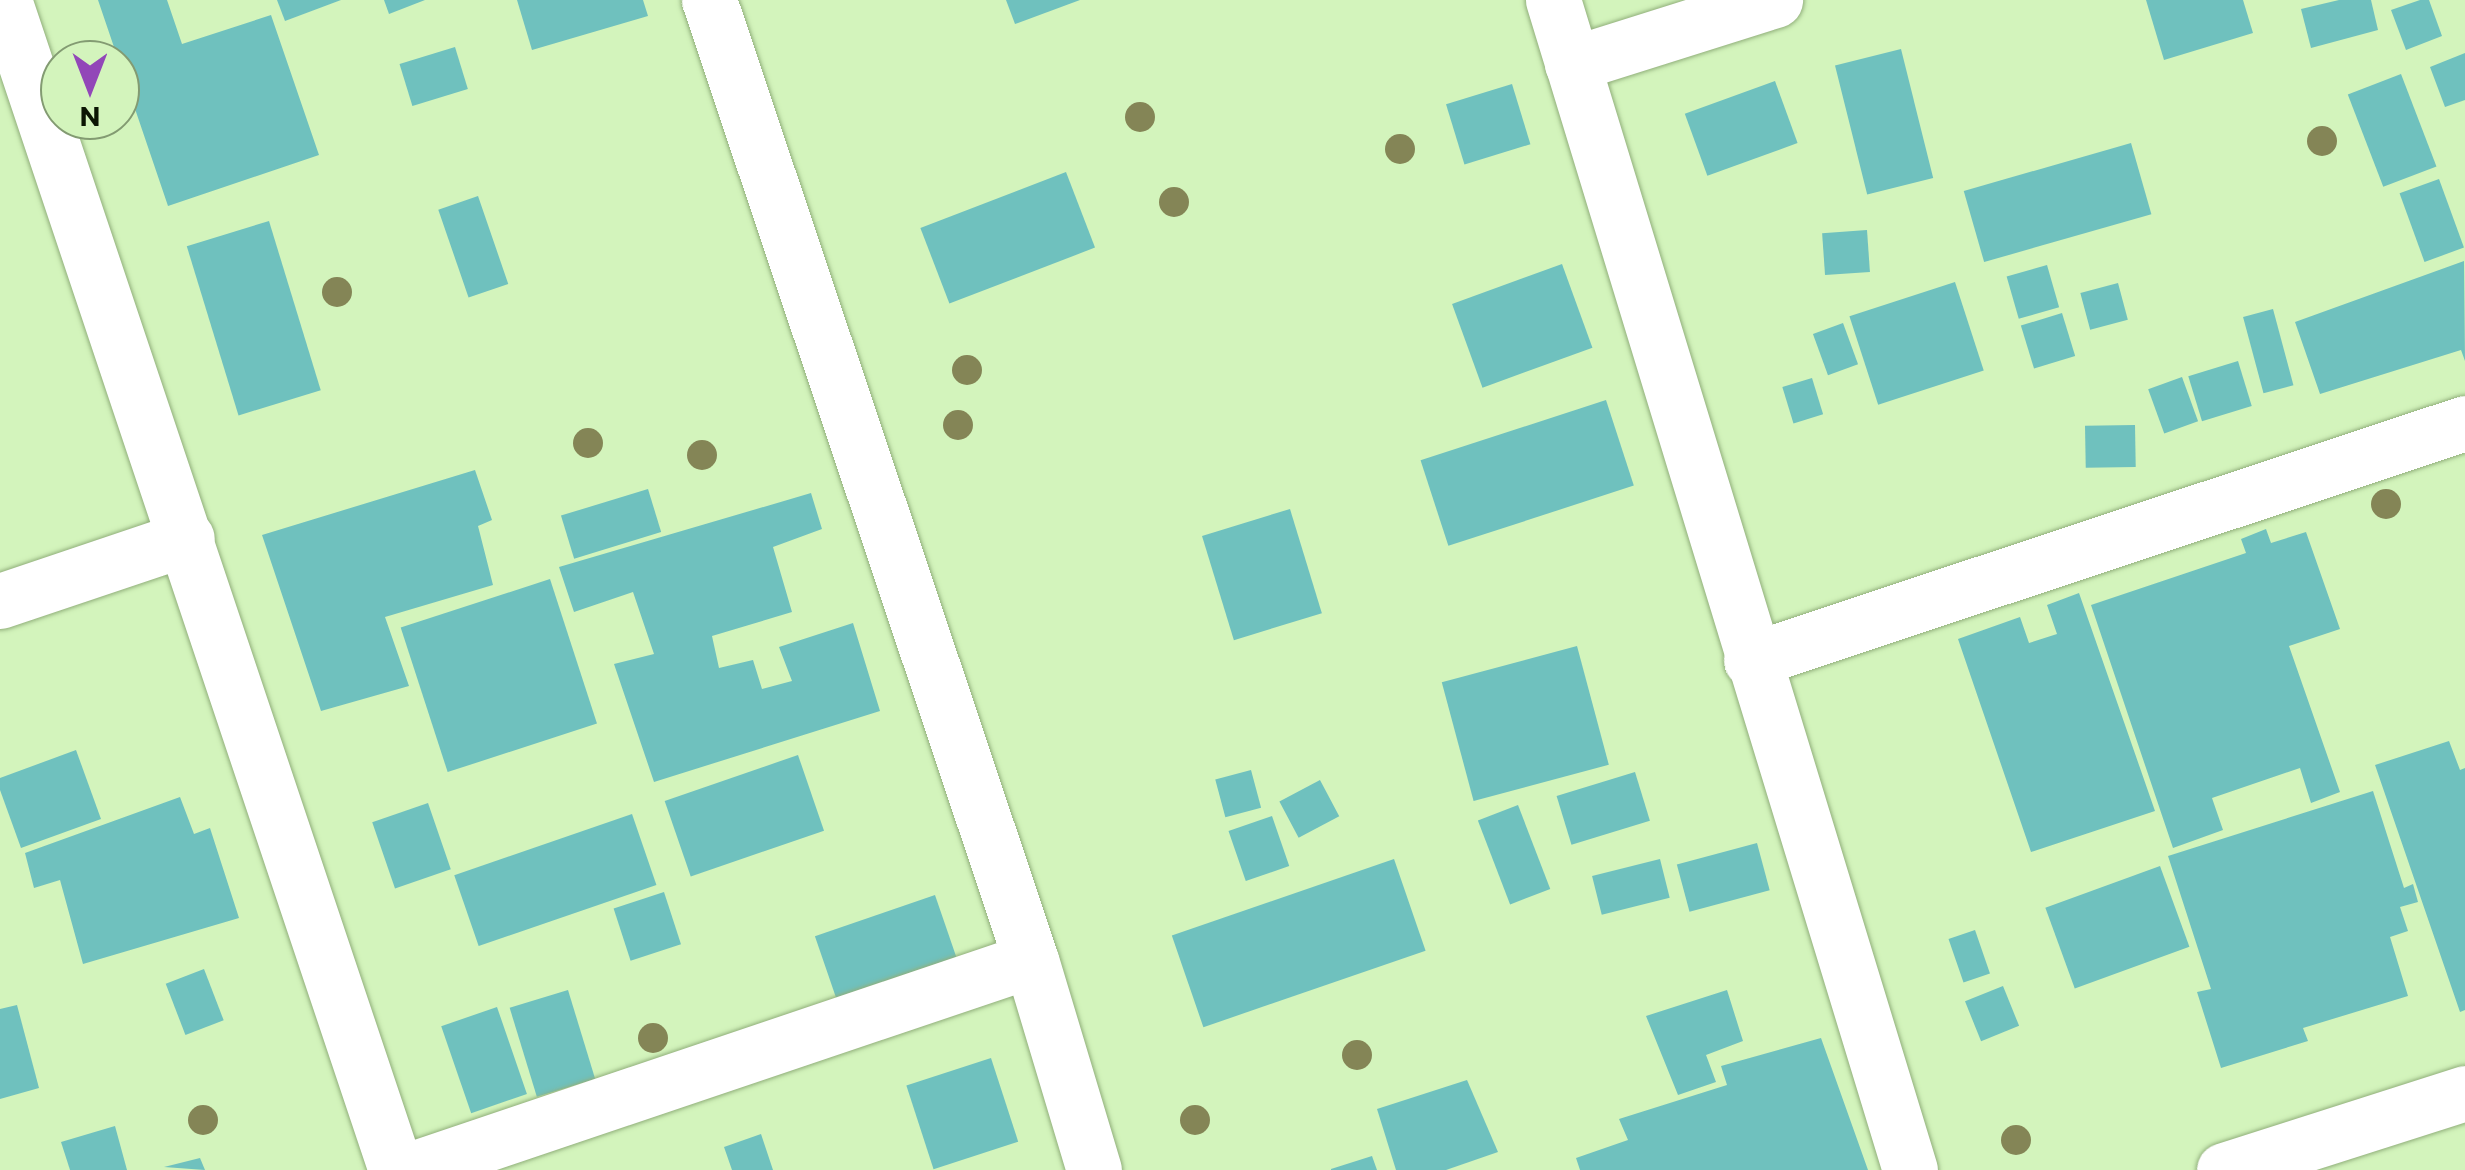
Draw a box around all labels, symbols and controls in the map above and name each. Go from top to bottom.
north arrow [40,40,140,140]
text: N [80,101,101,135]

